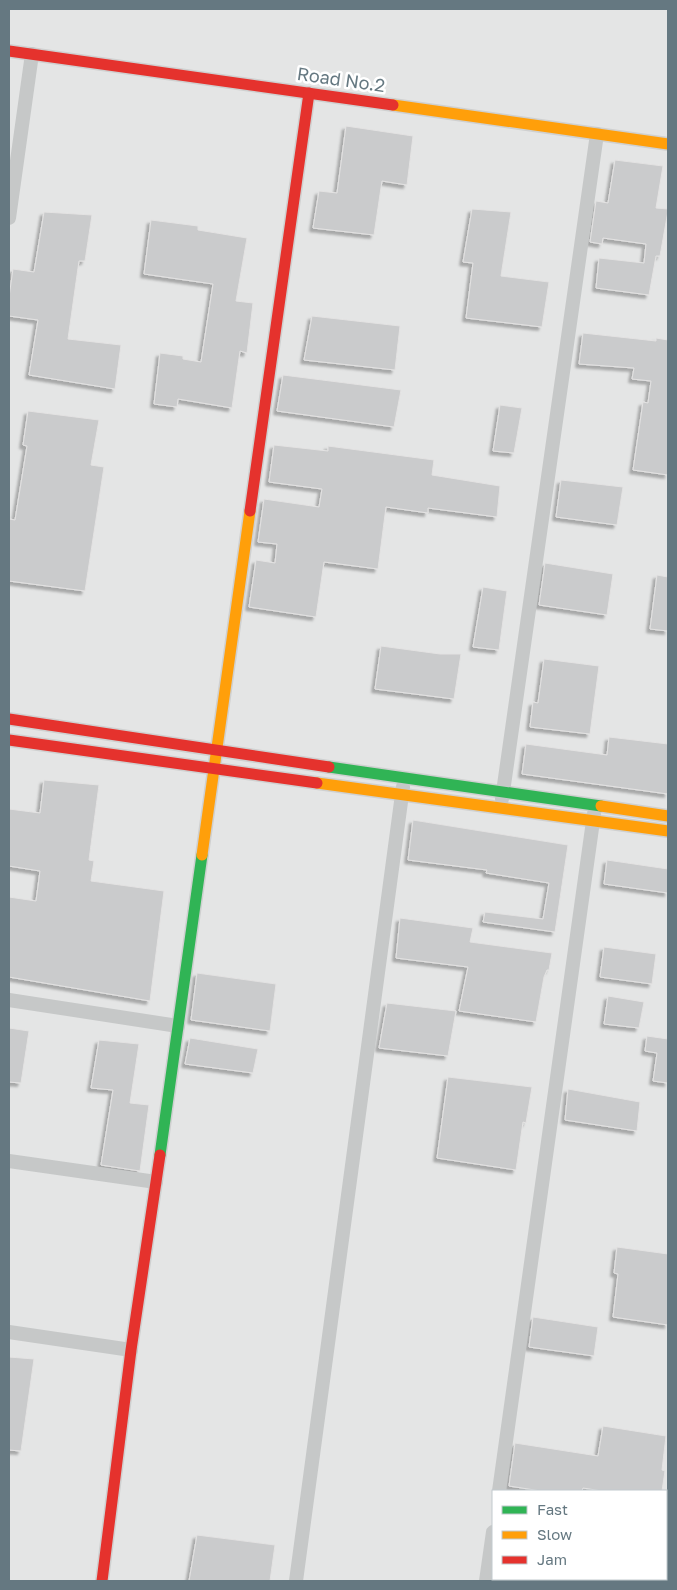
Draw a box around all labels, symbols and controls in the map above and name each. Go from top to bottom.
street label: Road No.2 [296,62,387,96]
legend [492,1490,667,1580]
text: Fast [537,1500,568,1518]
text: Slow [537,1525,572,1543]
text: Jam [537,1550,567,1568]

